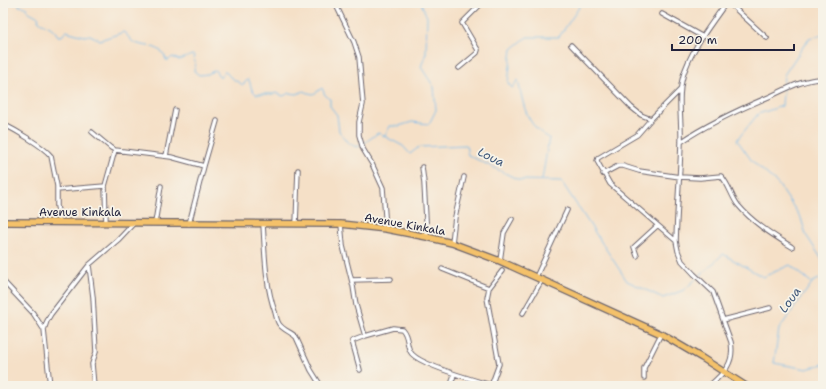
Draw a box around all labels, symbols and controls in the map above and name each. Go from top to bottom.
scale bar [672,26,794,52]
text: 200 m [678,32,717,48]
water label: Loua [475,144,507,170]
street label: Avenue Kinkala [39,205,121,220]
street label: Avenue Kinkala [363,210,447,239]
water label: Loua [775,284,805,316]

